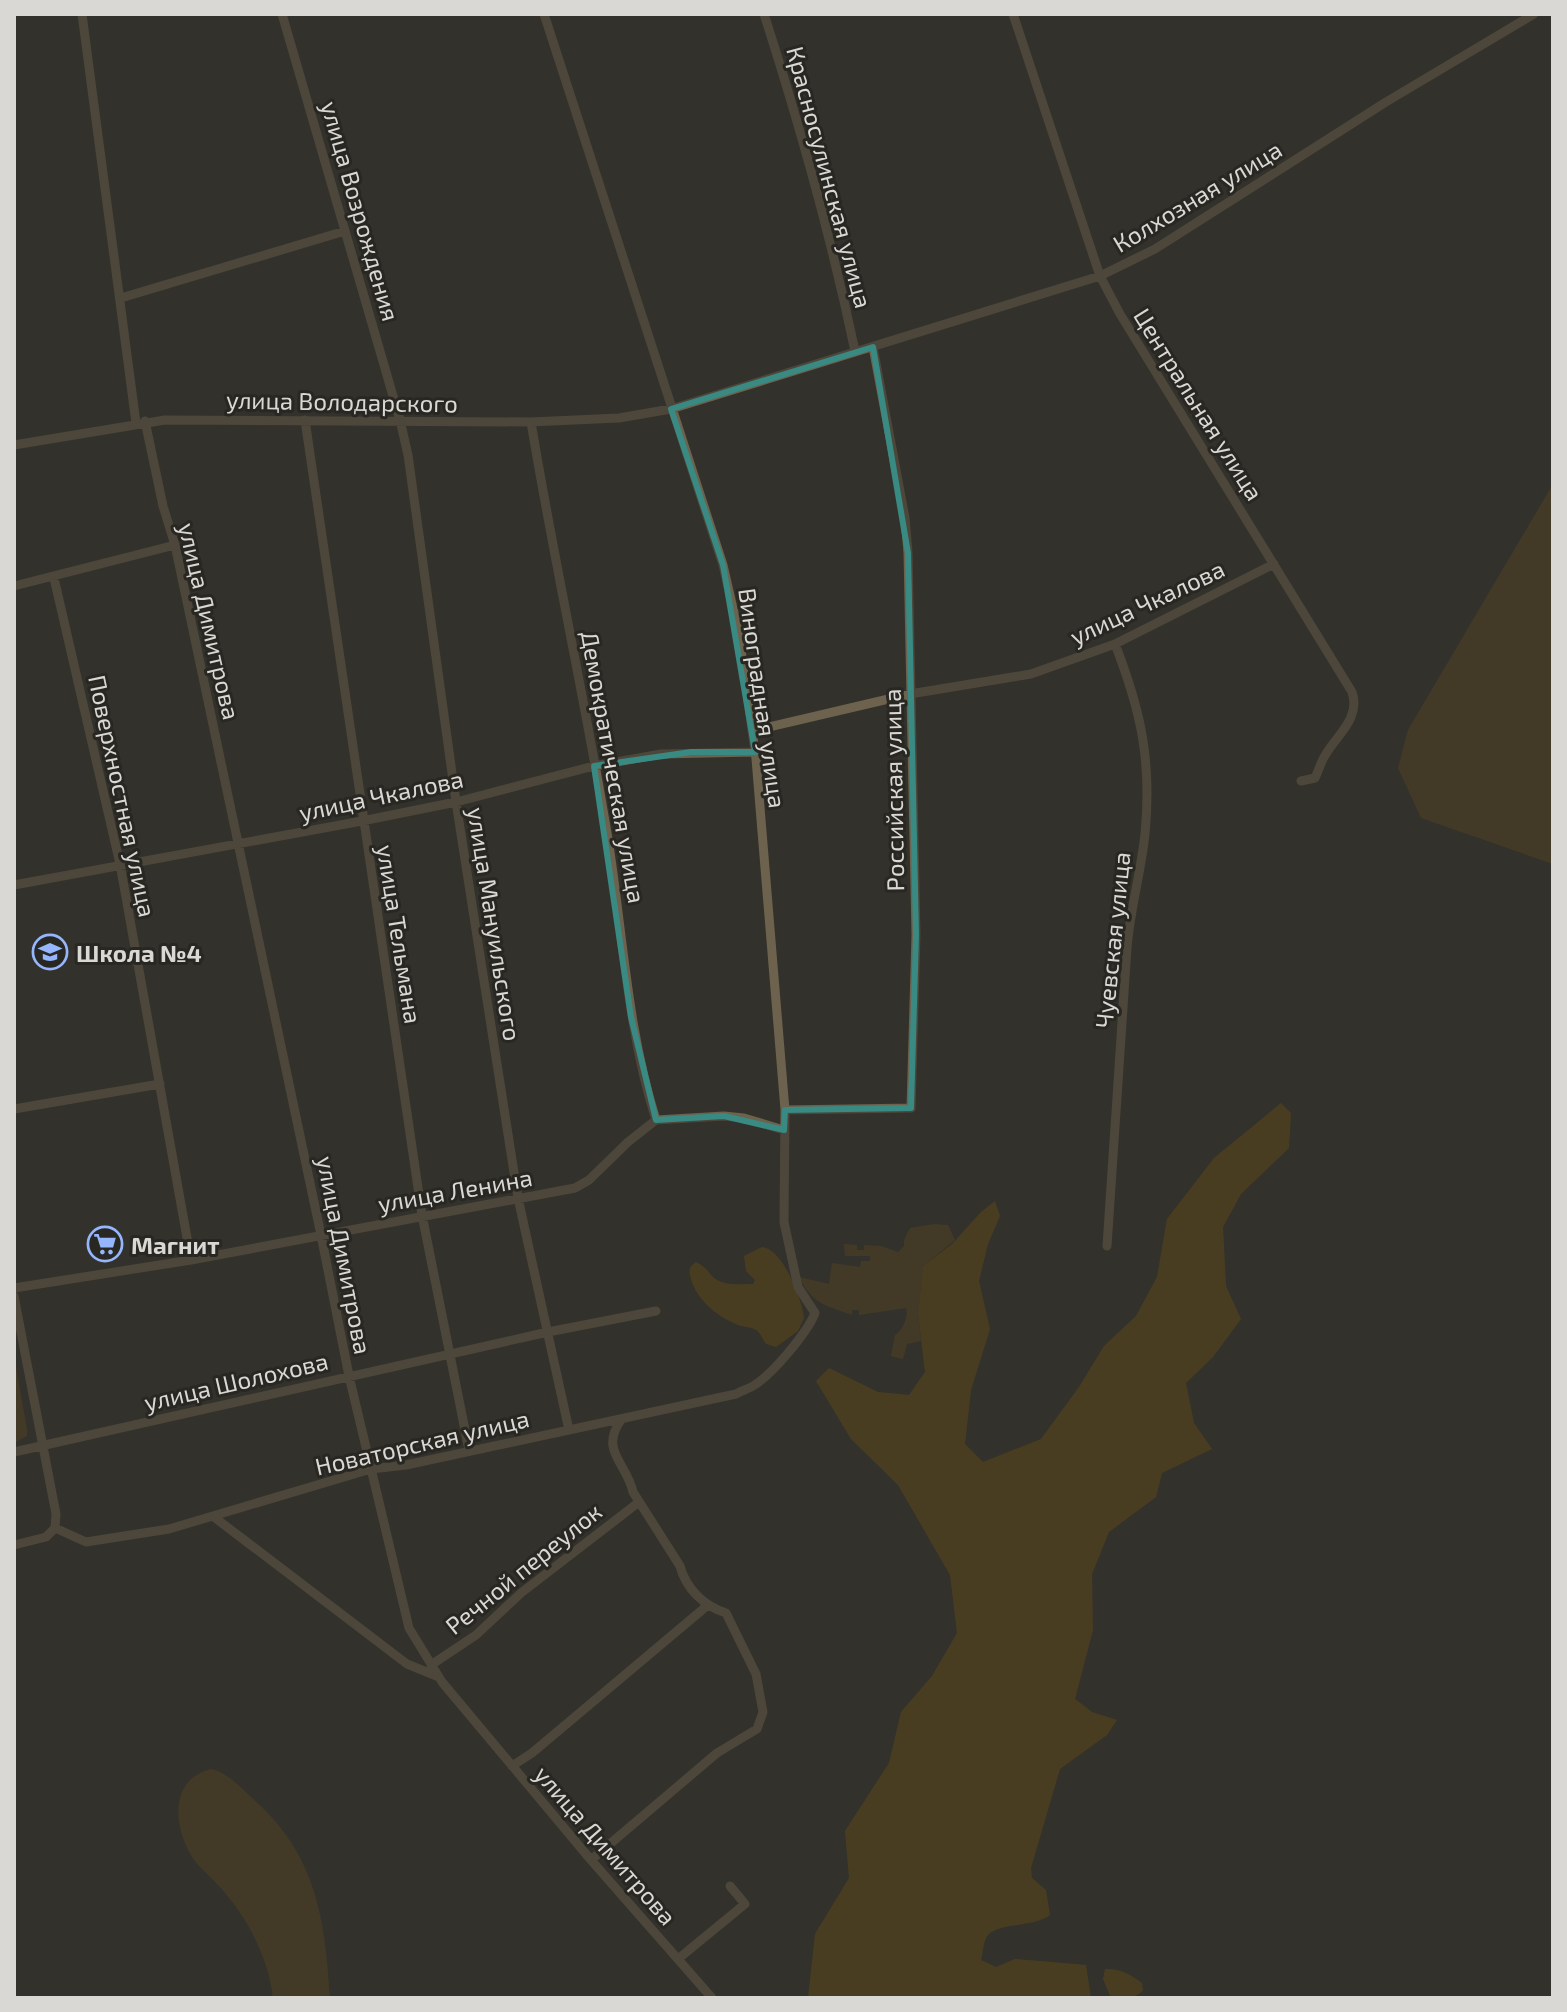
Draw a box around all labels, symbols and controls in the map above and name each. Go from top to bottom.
street label: Красносулинская улица [780,43,879,311]
street label: улица Возрождения [315,98,406,325]
street label: Колхозная улица [1107,134,1287,259]
street label: Центральная улица [1127,303,1270,506]
street label: улица Володарского [226,384,458,419]
street label: улица Димитрова [172,520,247,722]
street label: улица Чкалова [1065,554,1229,651]
street label: Виноградная улица [732,586,793,810]
street label: Демократическая улица [575,628,652,906]
street label: Поверхностная улица [82,672,163,920]
street label: Российская улица [877,688,910,892]
street label: улица Чкалова [296,763,466,828]
street label: улица Мануильского [461,805,528,1043]
street label: улица Тельмана [371,842,428,1026]
street label: Чуевская улица [1088,850,1137,1030]
school or university icon: Школа №4 [31,933,69,971]
place label: Школа №4 [76,938,202,967]
street label: улица Димитрова [311,1154,378,1357]
street label: улица Ленина [376,1162,535,1219]
supermarket icon: Магнит [86,1225,124,1263]
place label: Магнит [131,1230,220,1259]
street label: улица Шолохова [141,1346,331,1417]
street label: Новаторская улица [312,1403,532,1482]
street label: Речной переулок [439,1496,608,1641]
street label: улица Димитрова [528,1760,683,1931]

